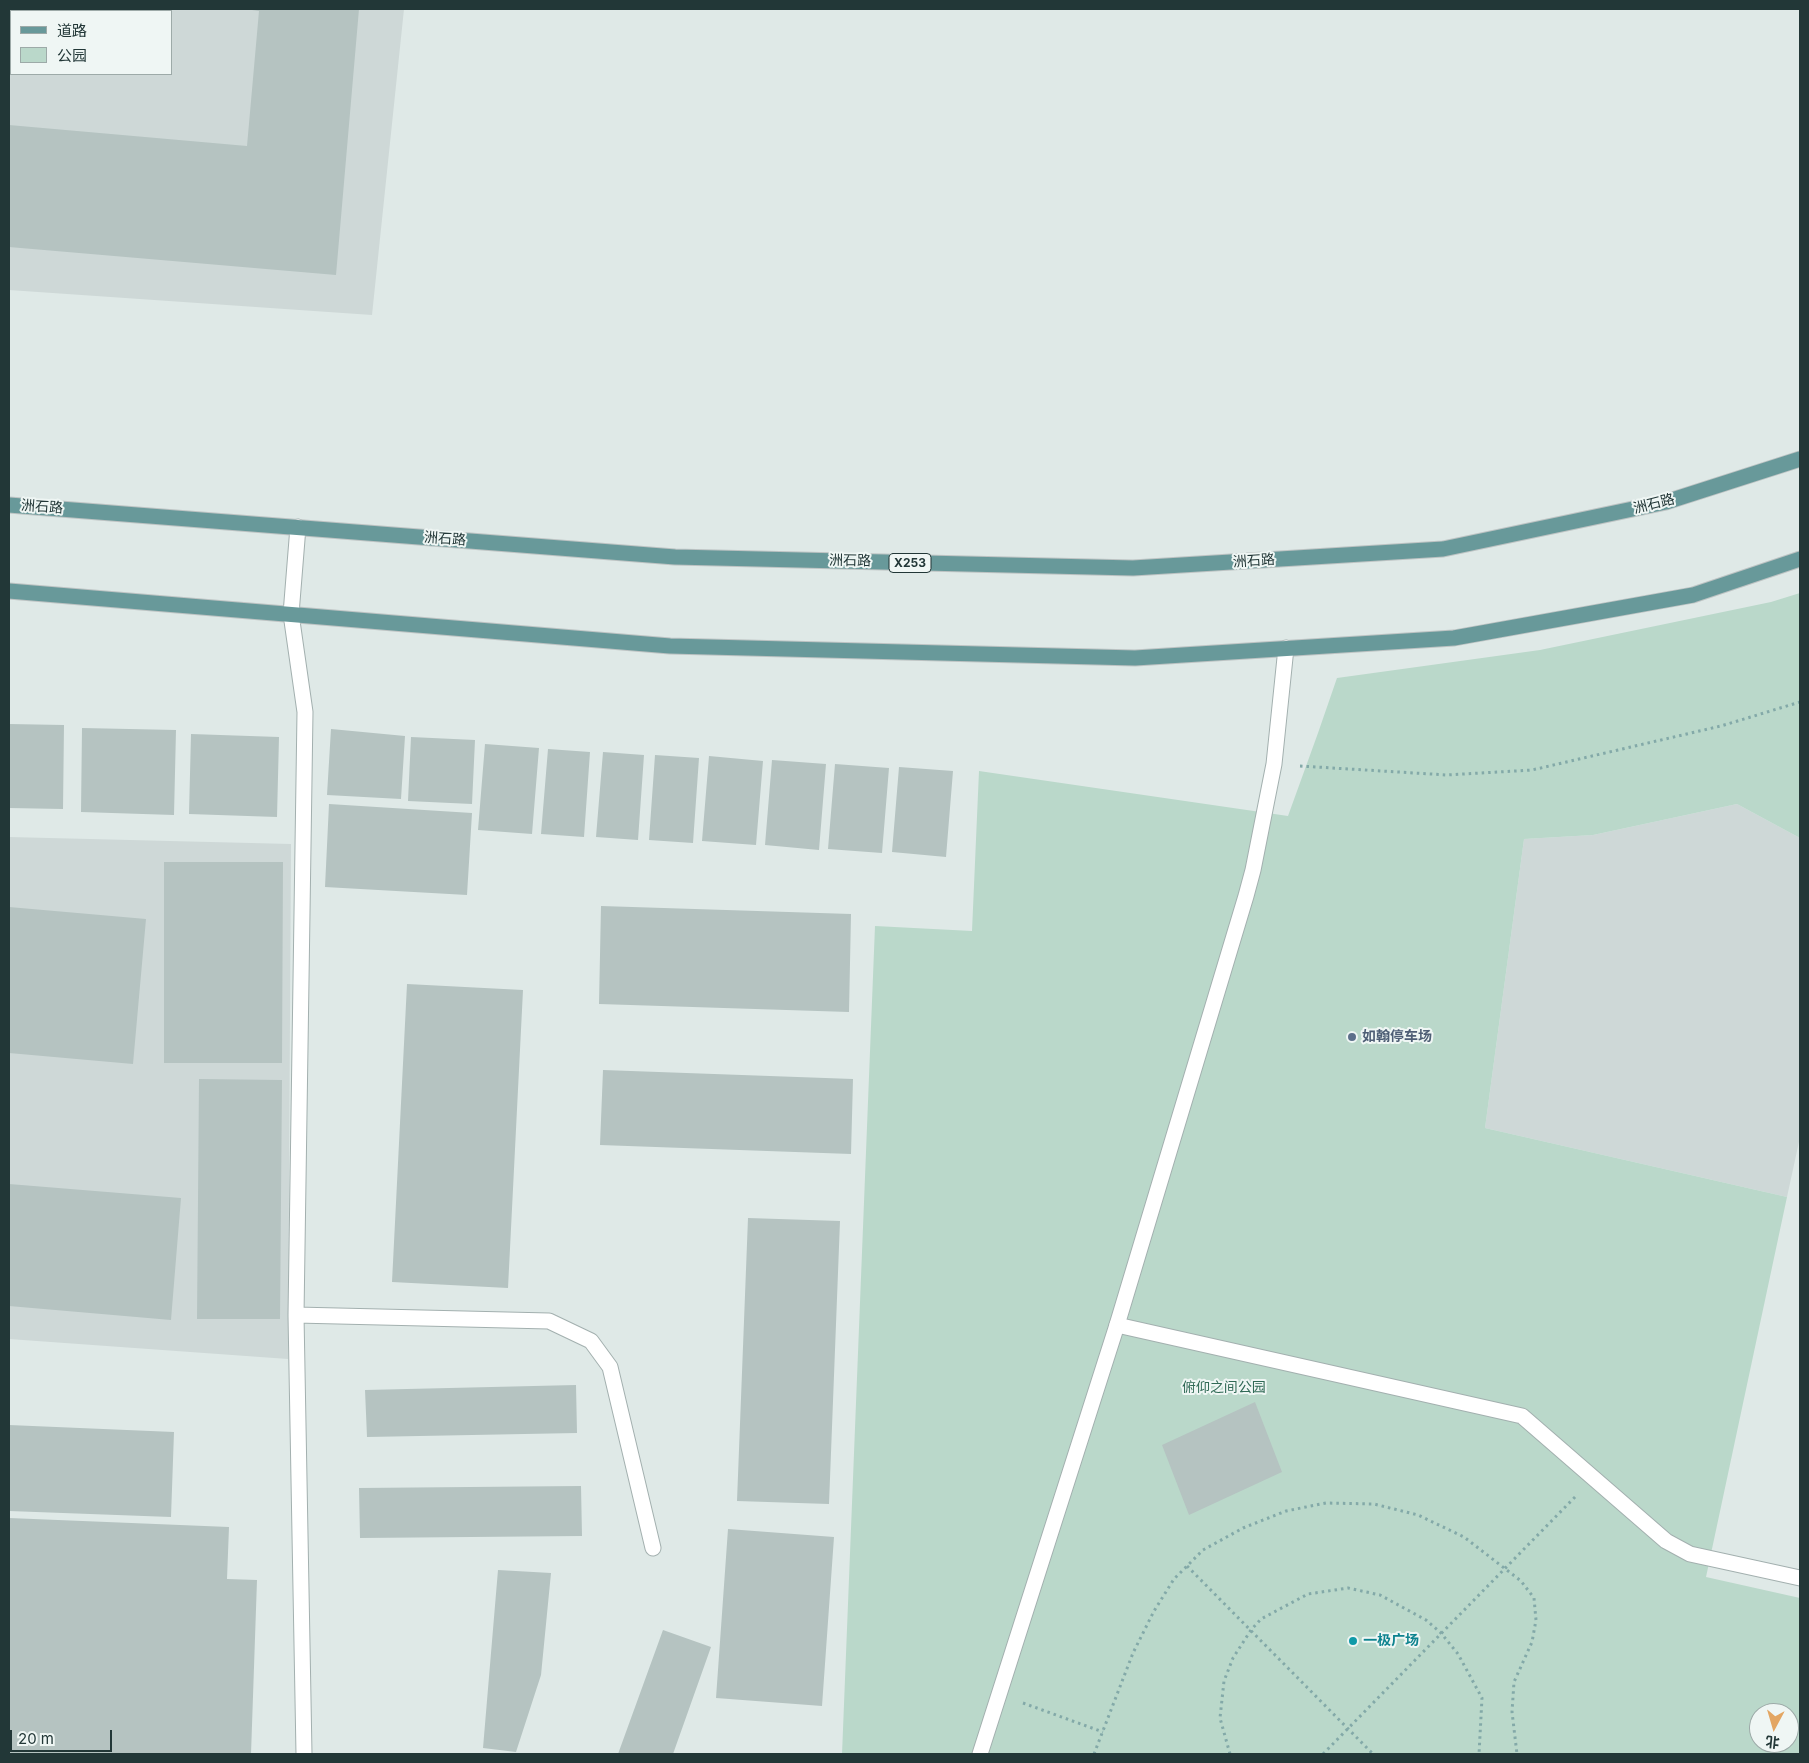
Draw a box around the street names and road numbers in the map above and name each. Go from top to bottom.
street label: 洲石路 [1632,491,1676,517]
street label: 洲石路 [20,497,64,517]
street label: 洲石路 [423,529,467,549]
street label: 洲石路 [1232,551,1276,571]
street label: 洲石路 [829,552,871,570]
road number: X253 [889,554,931,572]

